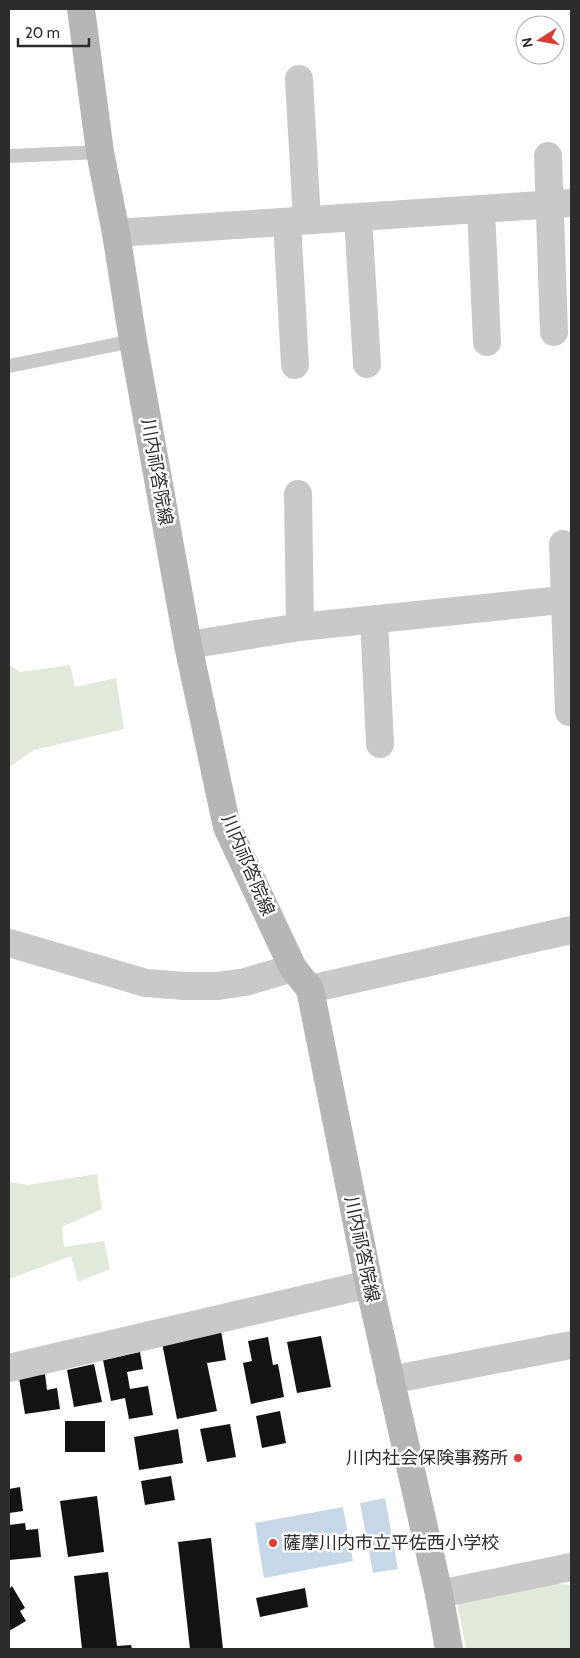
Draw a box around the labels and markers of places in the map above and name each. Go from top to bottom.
place label: 川内社会保険事務所 [346,1447,508,1469]
marker: 川内社会保険事務所 [512,1452,524,1464]
place label: 薩摩川内市立平佐西小学校 [283,1532,499,1554]
marker: 薩摩川内市立平佐西小学校 [267,1537,279,1549]

